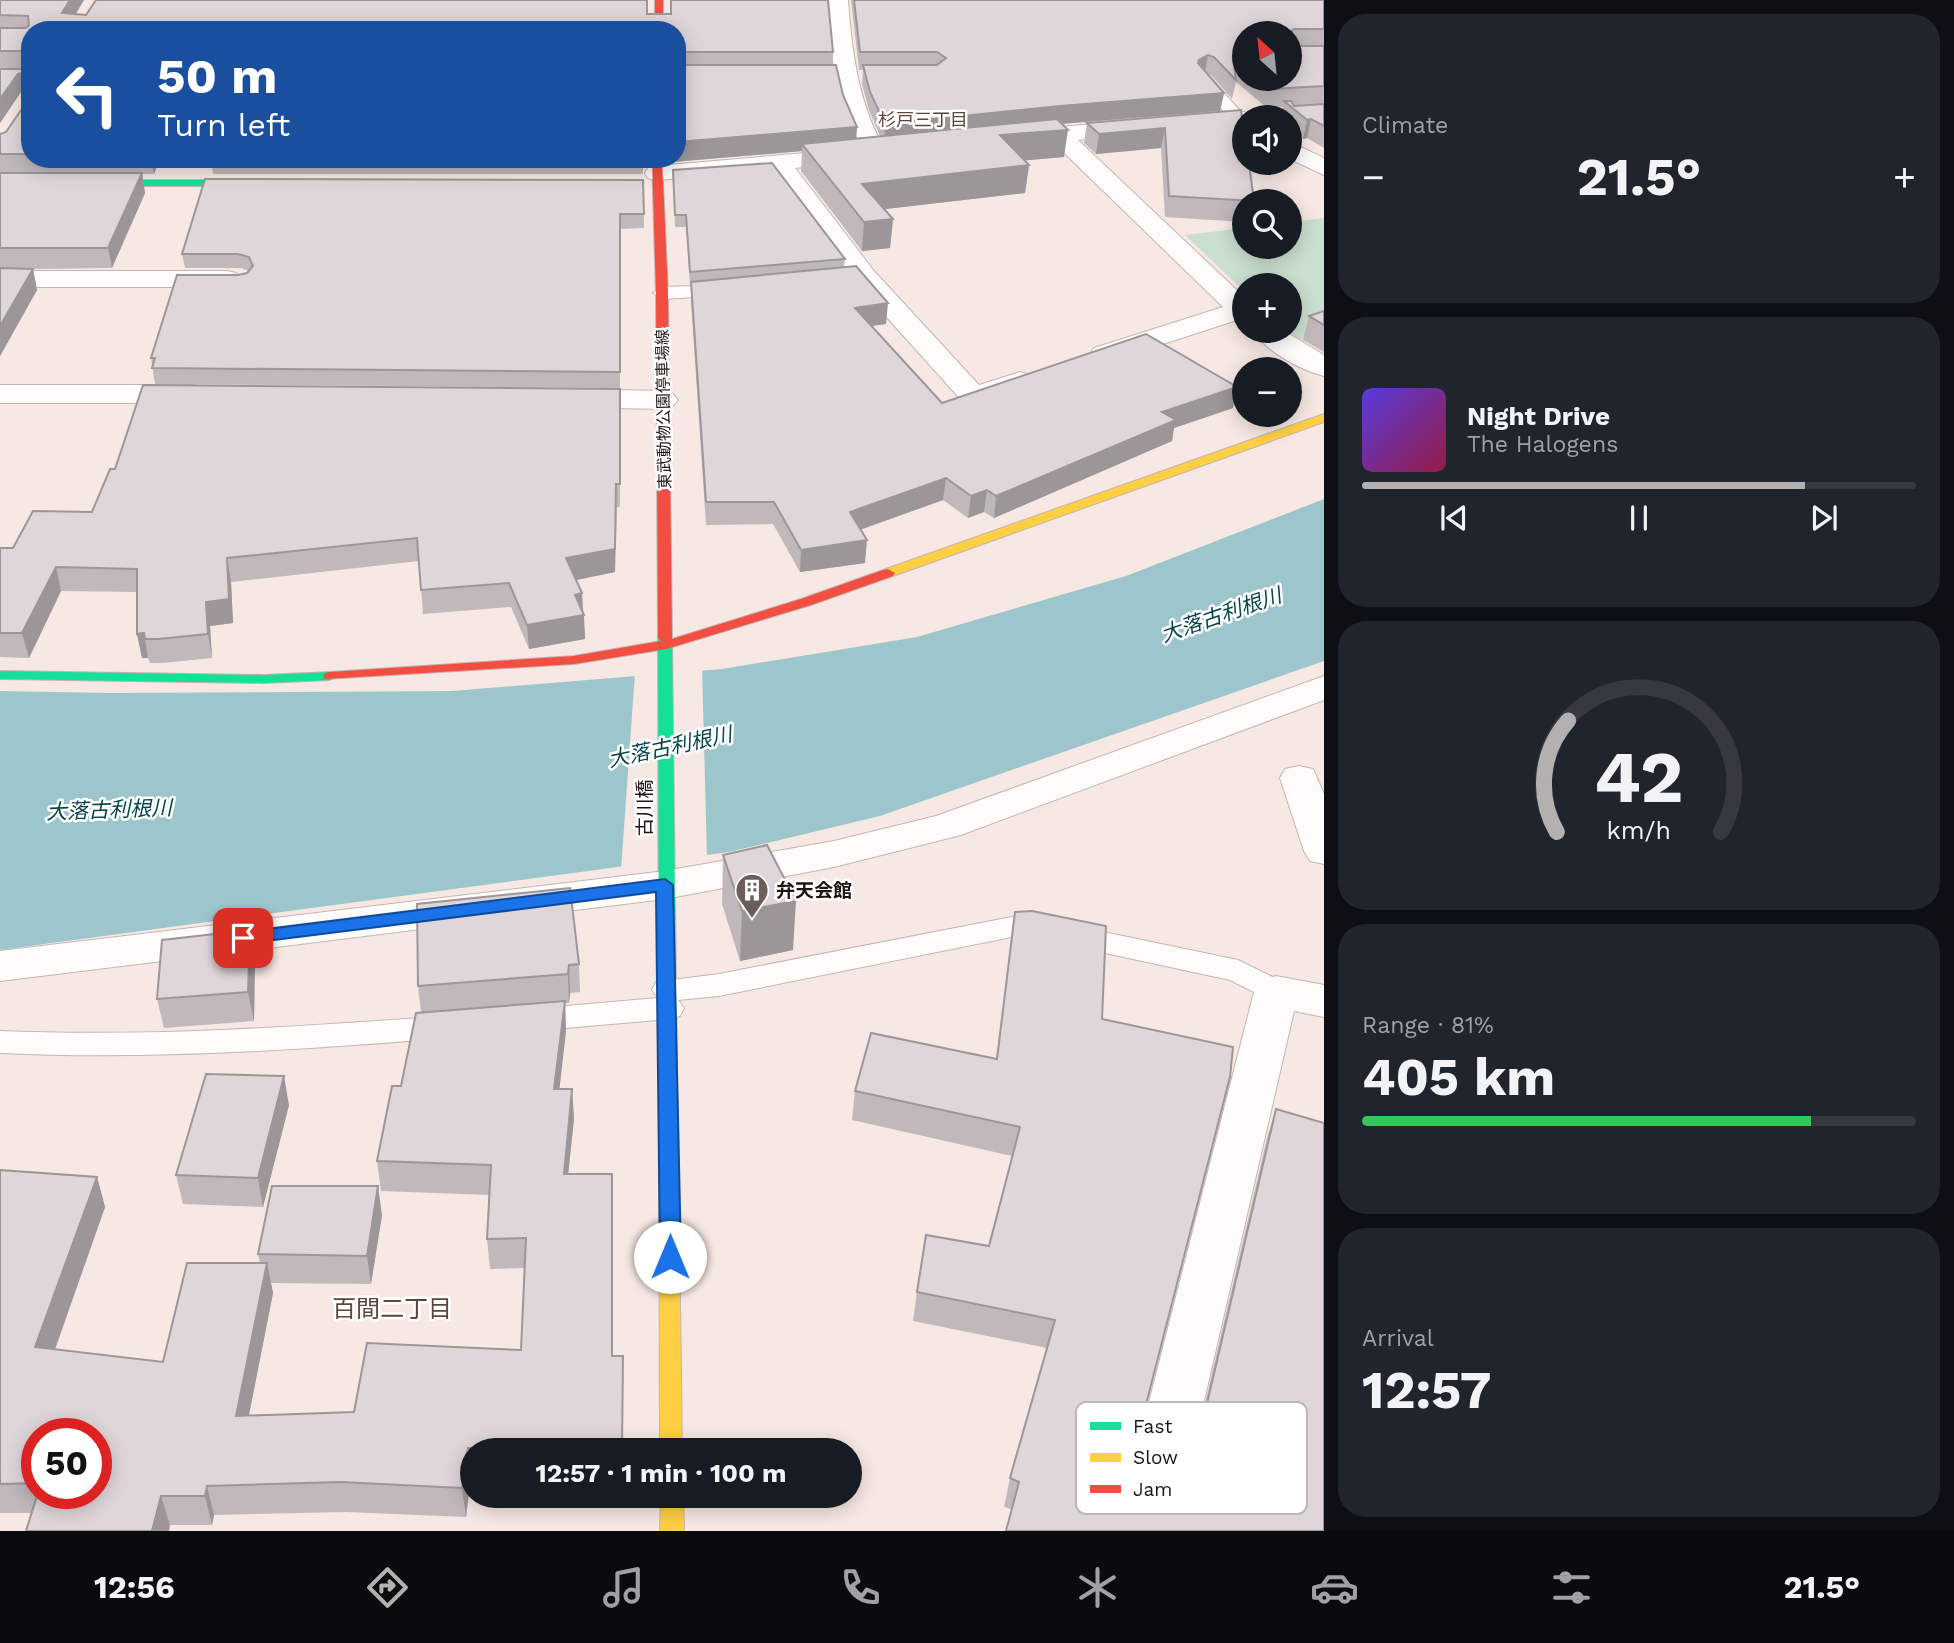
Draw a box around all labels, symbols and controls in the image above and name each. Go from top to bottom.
north arrow [1232,21,1302,91]
map controls [1232,21,1302,427]
text: 50 m [157,47,277,105]
icon: left [42,49,133,140]
button: sound [1232,105,1302,175]
text: Turn left [157,106,290,144]
district label: 杉戸三丁目 [878,109,968,130]
text: Climate [1362,112,1448,139]
text: 21.5° [1577,147,1701,208]
text: − [1362,155,1385,199]
text: + [1893,155,1916,199]
button: search [1232,189,1302,259]
button: + [1232,273,1302,343]
street label: 東武動物公園停車場線 [653,329,674,489]
button: − [1232,357,1302,427]
text: Night Drive [1467,401,1610,431]
text: The Halogens [1467,431,1618,458]
icon: previous [1435,499,1473,537]
icon: pause [1620,499,1658,537]
icon: next [1805,499,1843,537]
water label: 大落古利根川 [1157,582,1286,647]
water label: 大落古利根川 [606,721,736,772]
text: 42 [1594,734,1684,820]
street label: 古川橋 [633,779,656,837]
water label: 大落古利根川 [46,795,174,824]
text: km/h [1607,815,1671,844]
building icon: 弁天会館 [733,871,771,920]
place label: 弁天会館 [776,879,852,902]
pin [213,908,273,968]
icon: arrive [224,919,262,957]
text: Range · 81% [1362,1012,1494,1039]
text: 405 km [1362,1047,1555,1108]
position arrow [633,1220,707,1294]
district label: 百間二丁目 [332,1295,452,1323]
text: Arrival [1362,1325,1434,1352]
text: 12:57 [1362,1360,1491,1421]
legend [1076,1402,1307,1514]
text: Fast [1133,1415,1172,1438]
speed limit sign: 50 [21,1418,112,1509]
text: Slow [1133,1446,1178,1469]
text: 12:57 · 1 min · 100 m [535,1458,787,1488]
text: Jam [1133,1478,1172,1501]
icon: directions [363,1563,412,1612]
icon: music [599,1563,648,1612]
icon: phone [836,1563,885,1612]
icon: climate [1073,1563,1122,1612]
icon: car [1310,1563,1359,1612]
icon: filters [1547,1563,1596,1612]
text: 12:56 [94,1568,175,1606]
text: 21.5° [1783,1568,1860,1606]

